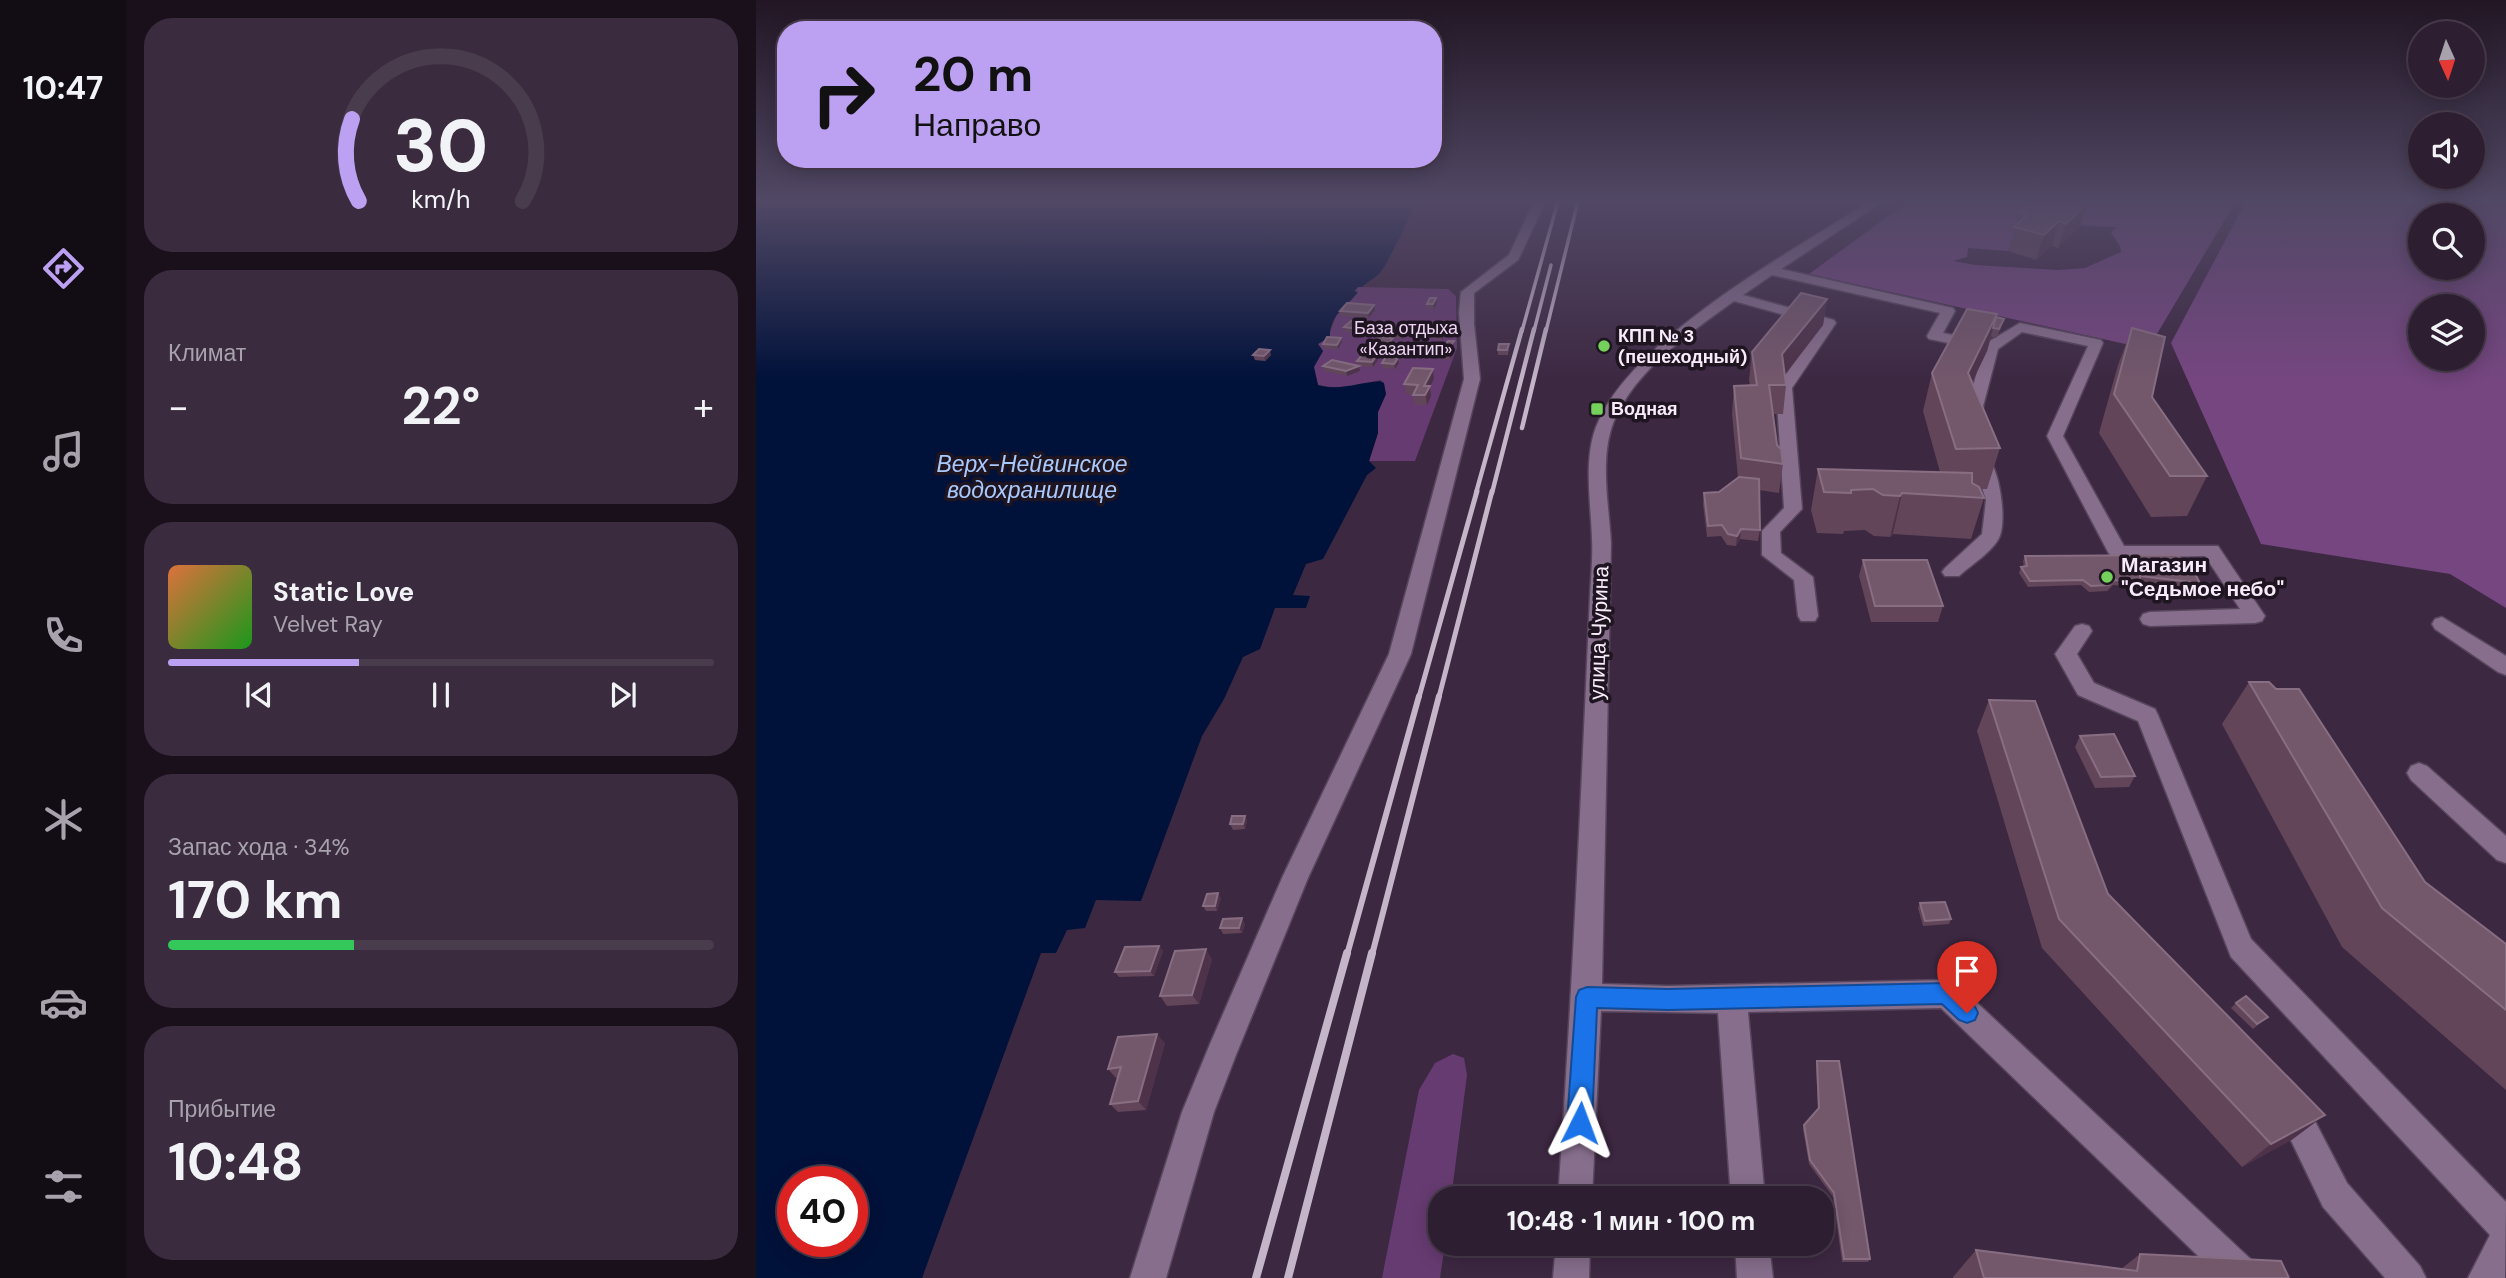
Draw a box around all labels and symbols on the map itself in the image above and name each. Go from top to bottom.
north arrow [2408,21,2485,98]
park label: База отдыха «Казантип» [1354,316,1459,361]
place label: КПП № 3 (пешеходный) [1618,324,1747,369]
marker: КПП № 3 (пешеходный) [1596,338,1612,354]
place label: Водная [1611,397,1678,421]
marker: Водная [1589,401,1605,417]
water label: Верх-Нейвинское водохранилище [936,449,1128,505]
place label: Магазин "Седьмое небо" [2121,551,2284,603]
street label: улица Чурина [1583,565,1615,701]
marker: Магазин "Седьмое небо" [2099,569,2115,585]
pin [1937,941,1997,1013]
position arrow [1543,1086,1617,1160]
speed limit sign: 40 [777,1166,868,1257]

